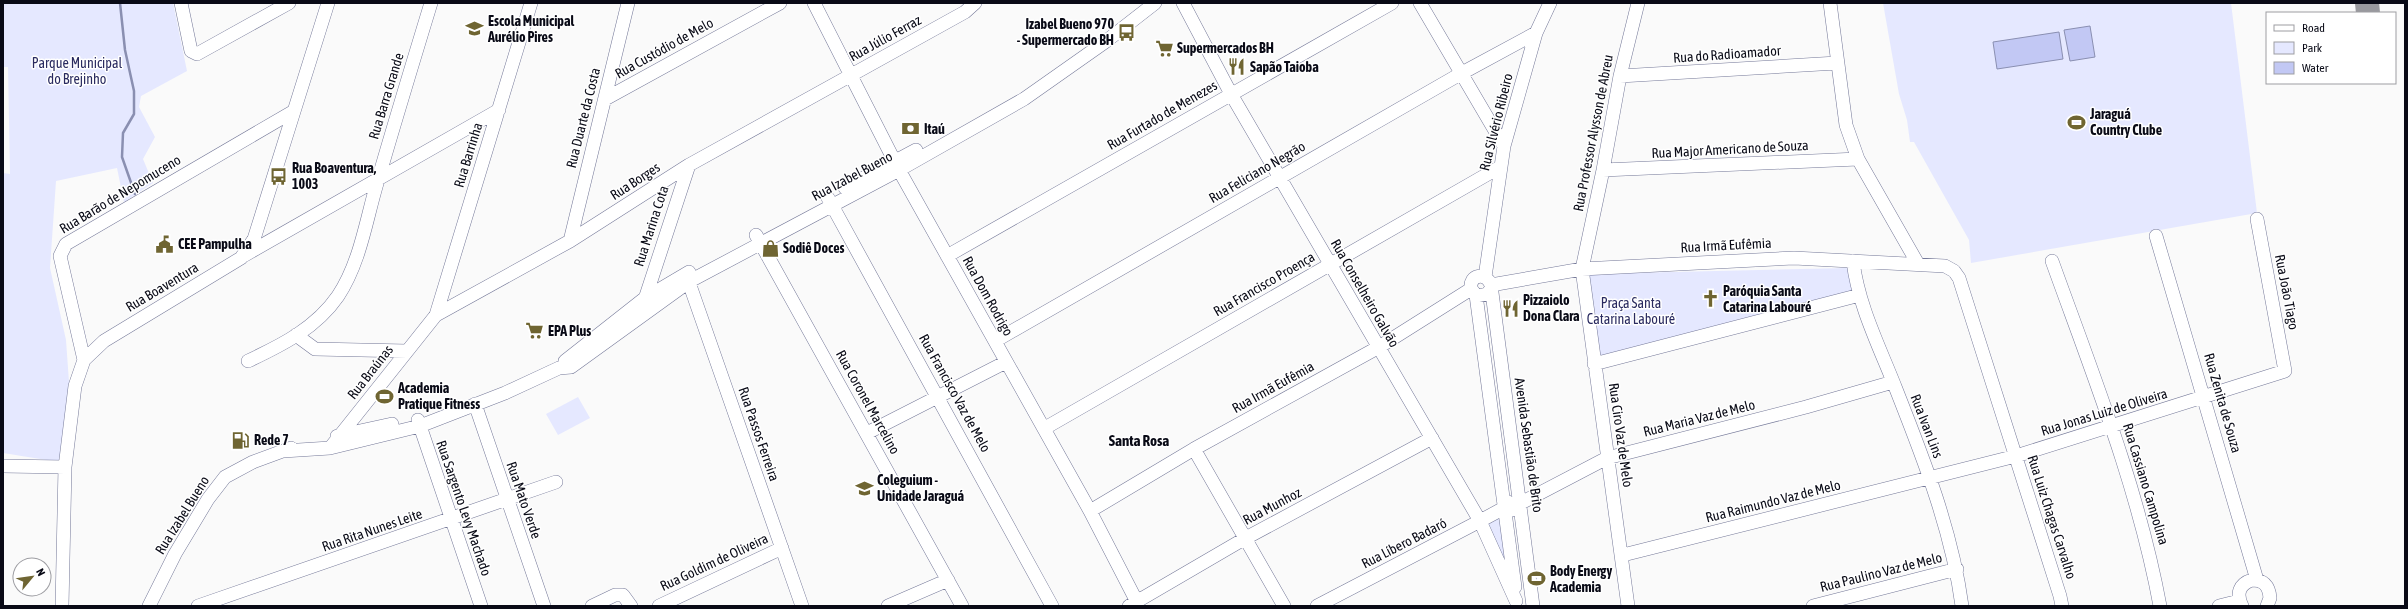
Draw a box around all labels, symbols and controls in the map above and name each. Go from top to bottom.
street label: Rua Júlio Ferraz [846,12,924,64]
legend [2266,12,2396,84]
place label: Escola Municipal Aurélio Pires [487,13,575,45]
street label: Rua Custódio de Melo [612,14,716,82]
place label: Izabel Bueno 970 - Supermercado BH [1017,16,1114,48]
school or university icon: Escola Municipal Aurélio Pires [465,19,485,39]
text: Road [2302,21,2325,35]
bus stop icon: Izabel Bueno 970 - Supermercado BH [1117,22,1137,42]
supermarket icon: Supermercados BH [1154,38,1174,58]
place label: Supermercados BH [1177,40,1274,56]
text: Park [2302,41,2323,55]
street label: Rua do Radioamador [1673,42,1782,66]
street label: Rua Barra Grande [365,51,407,141]
street label: Rua Professor Alysson de Abreu [1570,53,1616,213]
park label: Parque Municipal do Brejinho [32,55,122,87]
restaurant icon: Sapão Taioba [1227,57,1247,77]
place label: Sapão Taioba [1250,59,1319,75]
text: Water [2302,61,2329,75]
street label: Rua Duarte da Costa [563,66,603,170]
street label: Rua Silvério Ribeiro [1476,72,1516,172]
street label: Rua Furtado de Menezes [1104,77,1220,153]
place label: Jaraguá Country Clube [2089,106,2162,138]
sports icon: Jaraguá Country Clube [2067,112,2087,132]
bank icon: Itaú [901,119,921,139]
street label: Rua Barrinha [451,121,485,189]
place label: Itaú [924,121,945,137]
street label: Rua Major Americano de Souza [1651,137,1809,161]
street label: Rua Feliciano Negrão [1206,138,1308,206]
street label: Rua Izabel Bueno [809,148,895,204]
street label: Rua Barão de Nepomuceno [56,151,184,237]
street label: Rua Borges [607,159,663,203]
place label: Rua Boaventura, 1003 [292,160,377,192]
bus stop icon: Rua Boaventura, 1003 [269,166,289,186]
street label: Rua Marina Cota [630,184,672,268]
public building icon: CEE Pampulha [155,234,175,254]
street label: Rua Irmã Eufêmia [1680,235,1772,255]
place label: CEE Pampulha [178,236,252,252]
street label: Rua Conselheiro Galvão [1328,236,1402,350]
shop icon: Sodiê Doces [760,238,780,258]
place label: Sodiê Doces [783,240,845,256]
street label: Rua Francisco Proença [1211,249,1317,319]
street label: Rua Dom Rodrigo [960,253,1016,339]
street label: Rua João Tiago [2272,253,2302,331]
street label: Rua Boaventura [123,259,201,315]
place label: Paróquia Santa Catarina Labouré [1723,283,1811,315]
church icon: Paróquia Santa Catarina Labouré [1700,289,1720,309]
place label: Pizzaiolo Dona Clara [1523,292,1580,324]
park label: Praça Santa Catarina Labouré [1587,295,1675,327]
restaurant icon: Pizzaiolo Dona Clara [1500,298,1520,318]
supermarket icon: EPA Plus [525,321,545,341]
place label: EPA Plus [548,323,591,339]
street label: Rua Francisco Vaz de Melo [916,331,994,455]
street label: Rua Braúnas [344,342,396,402]
street label: Rua Coronel Marcelino [833,347,903,457]
street label: Rua Zenita de Souza [2201,351,2245,455]
street label: Rua Irmã Eufêmia [1229,358,1317,416]
street label: Avenida Sebastião de Brito [1512,377,1546,513]
place label: Academia Pratique Fitness [397,380,480,412]
street label: Rua Ciro Vaz de Melo [1606,382,1636,488]
street label: Rua Passos Ferreira [735,385,783,483]
street label: Rua Jonas Luiz de Oliveira [2039,385,2169,439]
sports icon: Academia Pratique Fitness [375,386,395,406]
street label: Rua Ivan Lins [1908,392,1946,460]
street label: Rua Maria Vaz de Melo [1641,396,1757,440]
street label: Rua Cassiano Campolina [2120,421,2172,547]
fuel station icon: Rede 7 [231,430,251,450]
place label: Rede 7 [254,432,289,448]
district label: Santa Rosa [1109,432,1169,449]
street label: Rua Sargento Levy Machado [433,438,495,578]
street label: Rua Luiz Chagas Carvalho [2024,453,2080,581]
street label: Rua Mato Verde [503,459,545,541]
place label: Coleguium - Unidade Jaraguá [877,472,964,504]
street label: Rua Izabel Bueno [152,473,212,557]
street label: Rua Raimundo Vaz de Melo [1704,476,1842,526]
school or university icon: Coleguium - Unidade Jaraguá [854,478,874,498]
street label: Rua Munhoz [1240,484,1304,528]
street label: Rua Rita Nunes Leite [320,505,424,555]
street label: Rua Líbero Badaró [1359,515,1449,571]
street label: Rua Goldim de Oliveira [658,530,770,594]
street label: Rua Paulino Vaz de Melo [1818,549,1944,595]
north arrow [12,557,52,597]
place label: Body Energy Academia [1549,563,1612,595]
text: N [34,566,48,578]
sports icon: Body Energy Academia [1527,569,1547,589]

